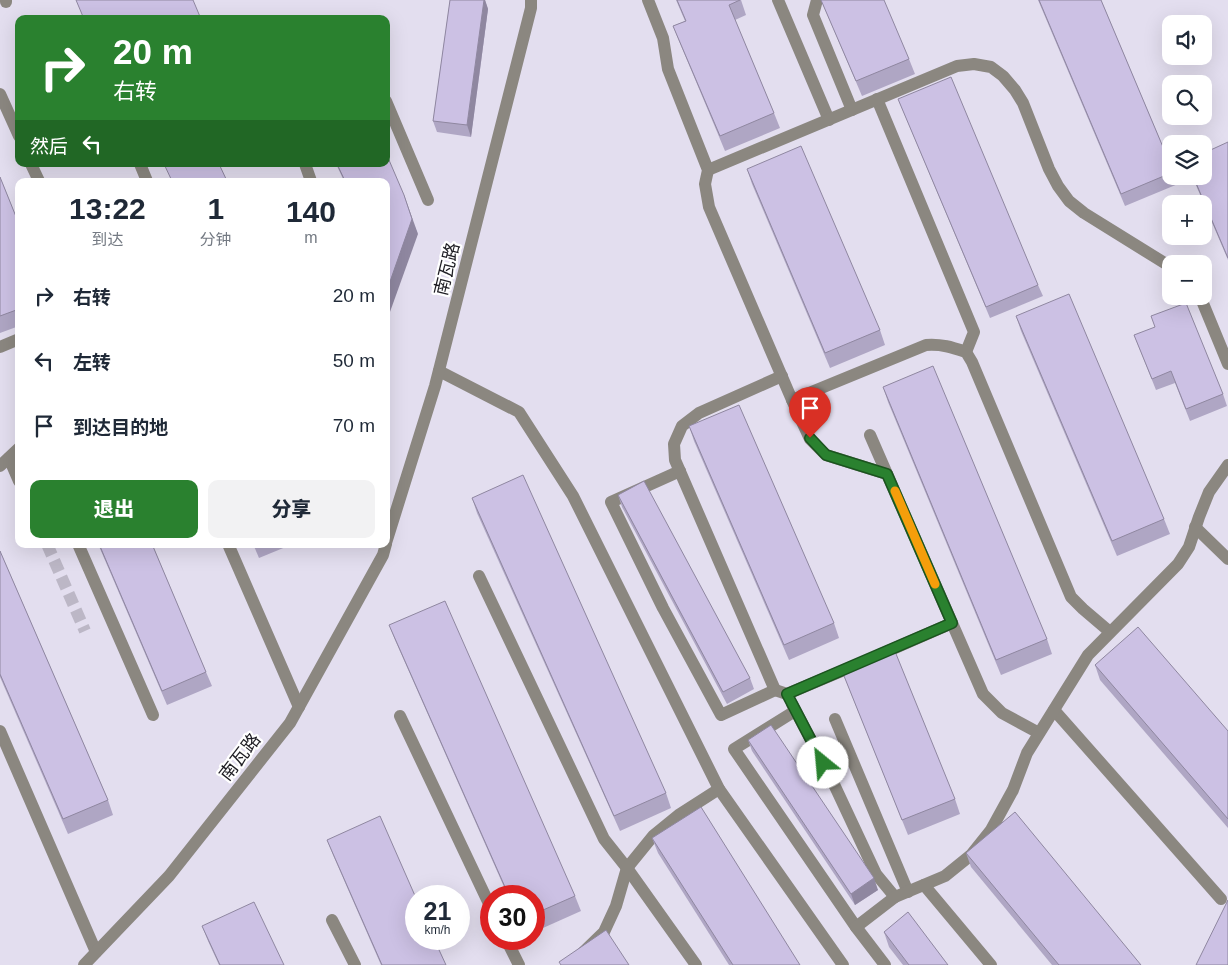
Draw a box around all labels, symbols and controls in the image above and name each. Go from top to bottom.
map controls [1162,15,1212,305]
button: sound [1162,15,1212,65]
text: 20 m [113,32,193,71]
icon: right [30,35,95,100]
button: search [1162,75,1212,125]
text: 右转 [113,79,157,104]
icon: left [78,130,106,158]
button: layers [1162,135,1212,185]
text: 然后 [30,136,68,157]
text: 13:22 [69,192,146,225]
text: 1 [207,192,224,225]
text: 140 [286,195,336,228]
button: + [1162,195,1212,245]
text: m [304,229,318,246]
text: 到达 [91,231,123,248]
text: 分钟 [200,231,232,248]
street label: 南瓦路 [431,240,463,298]
button: − [1162,255,1212,305]
icon: right [30,282,58,310]
text: 20 m [333,285,375,306]
text: 右转 [73,287,111,308]
icon: left [30,347,58,375]
text: 50 m [333,350,375,371]
text: 左转 [73,352,111,373]
pin [789,387,831,438]
icon: arrive [796,394,824,422]
icon: arrive [30,412,58,440]
text: 70 m [333,415,375,436]
text: 到达目的地 [73,417,168,438]
button: 退出 [30,480,198,538]
button: 分享 [208,480,375,538]
street label: 南瓦路 [215,730,265,784]
position arrow [796,736,848,788]
speed limit sign: 30 [480,885,545,950]
text: 21 [424,897,451,925]
text: km/h [424,923,451,937]

